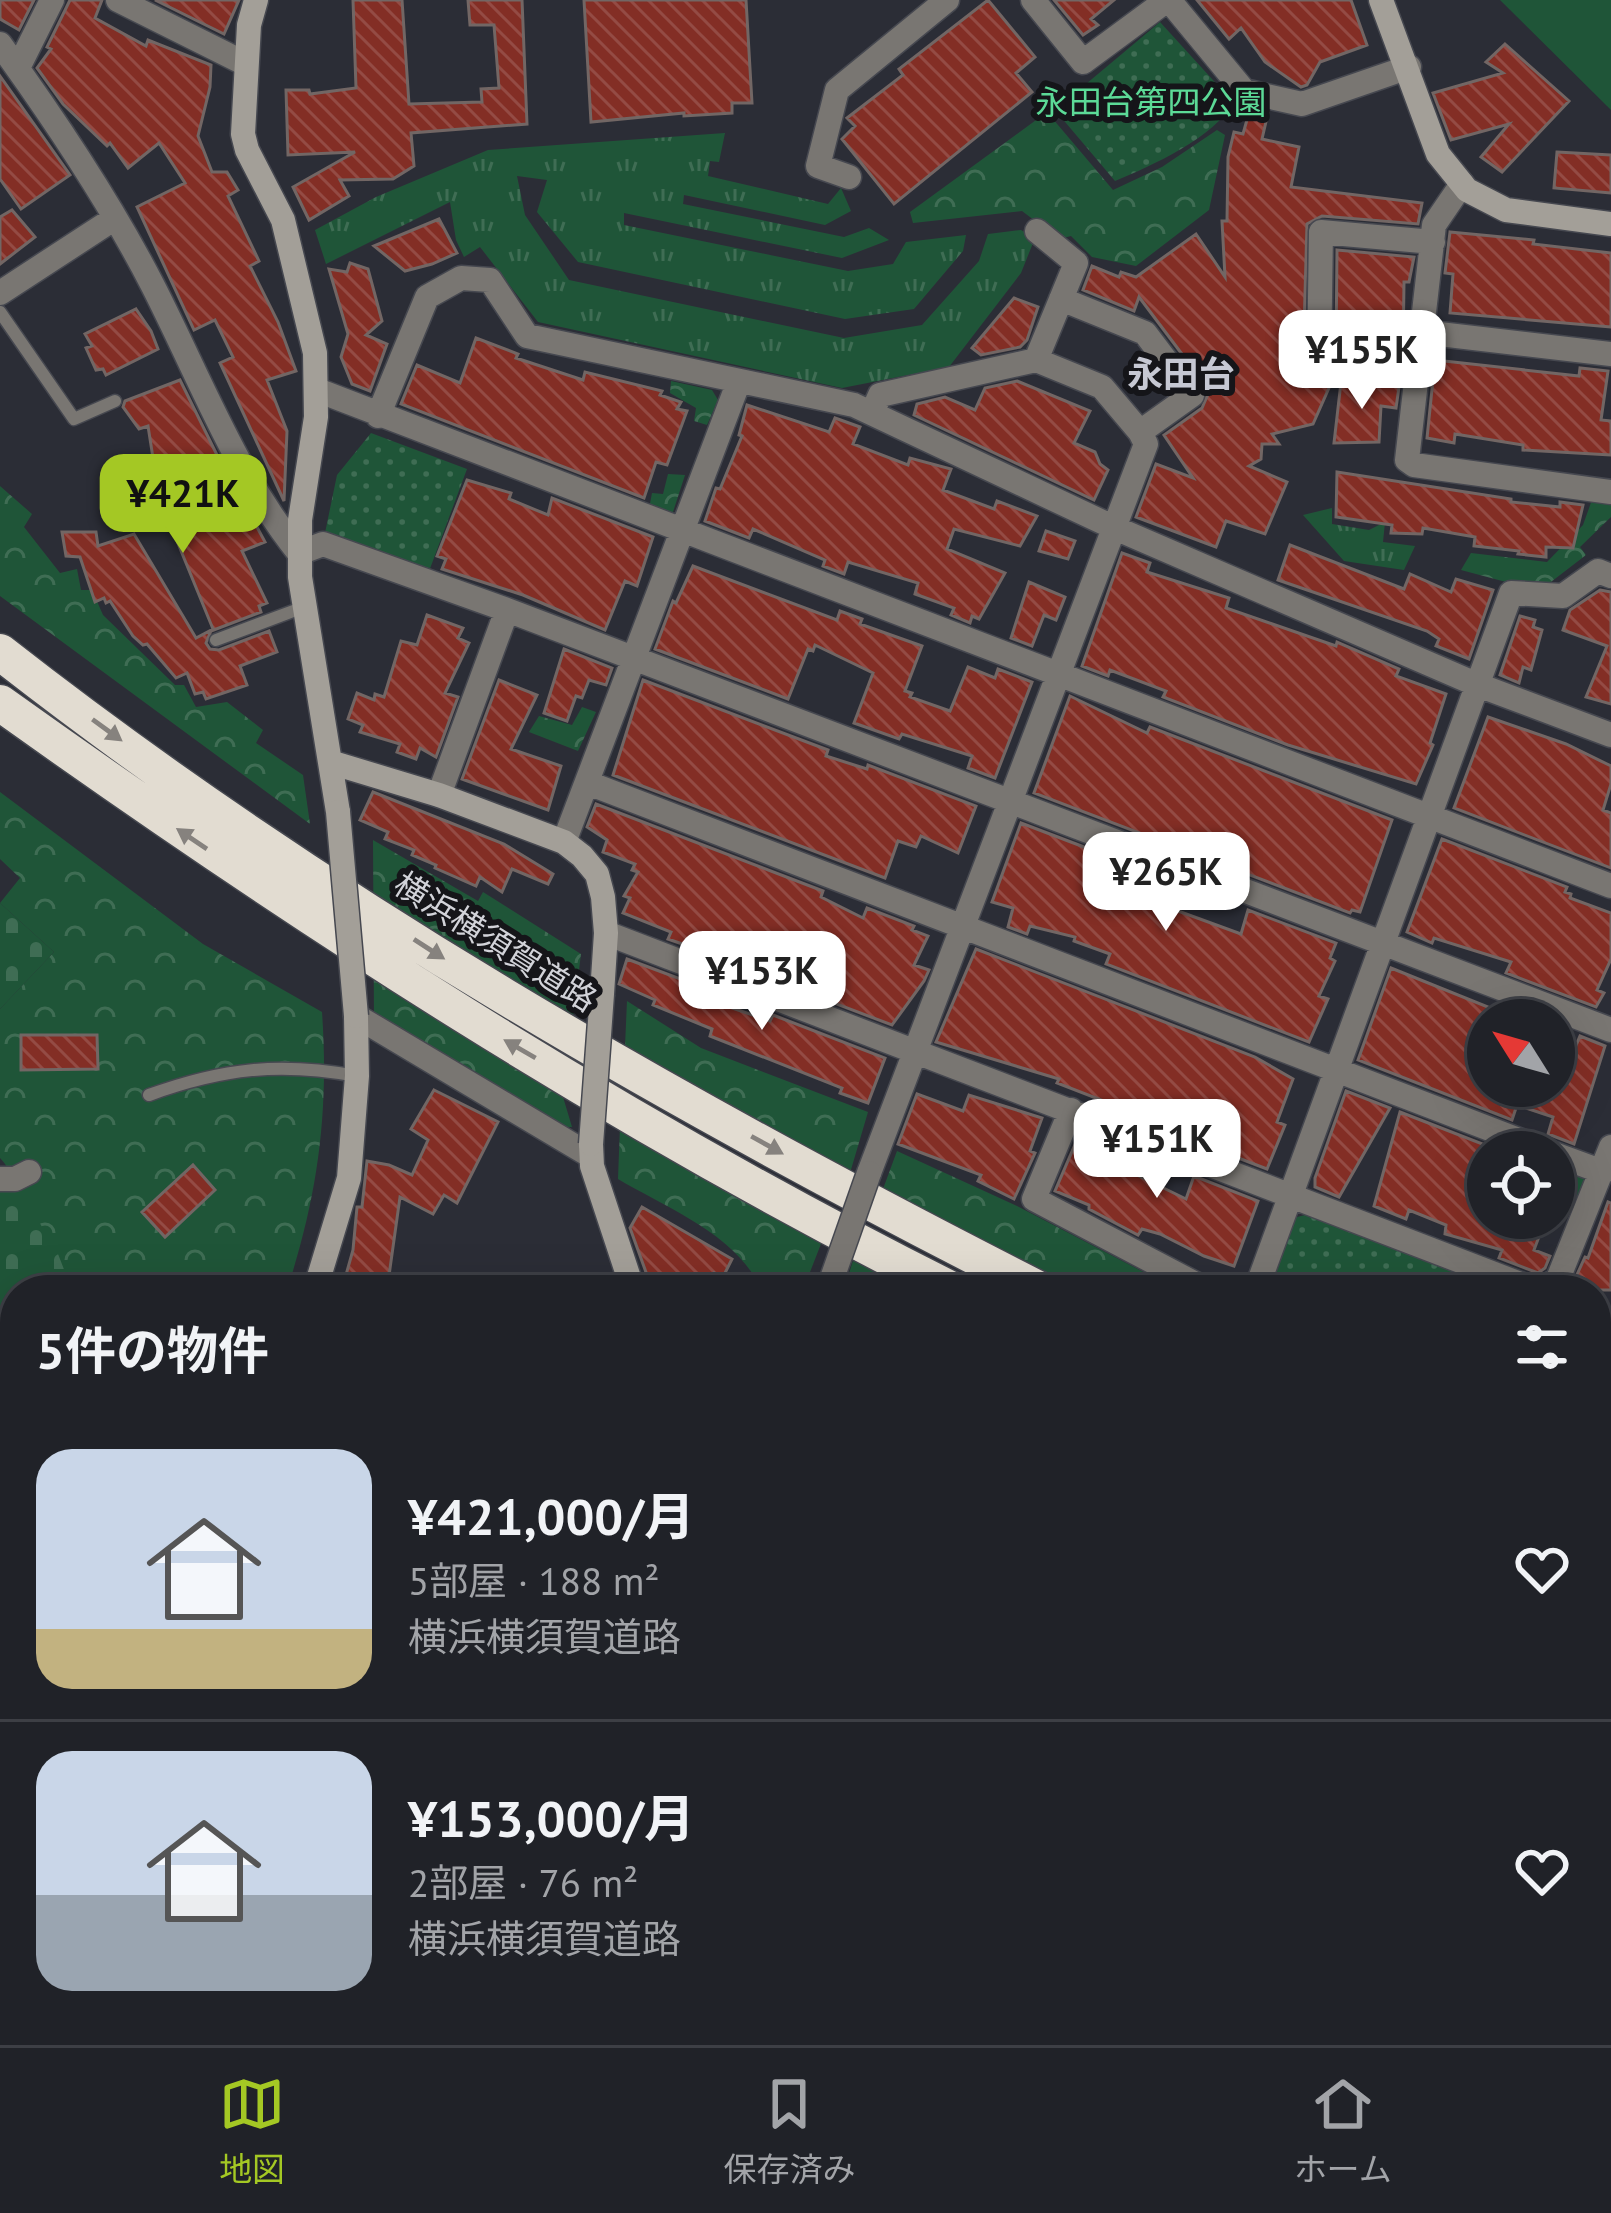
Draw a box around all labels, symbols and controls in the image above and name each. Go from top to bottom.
park label: 永田台第四公園 [1036,80,1267,123]
pin: ¥155K [1278,310,1446,412]
text: ¥155K [1306,323,1418,374]
district label: 永田台 [1127,350,1235,397]
pin: ¥421K [99,454,267,556]
text: ¥421K [127,467,239,518]
one-way arrow [91,718,123,741]
one-way arrow [175,829,208,851]
pin: ¥265K [1082,832,1250,934]
text: ¥265K [1110,845,1222,896]
street label: 横浜横須賀道路 [387,862,605,1020]
pin: ¥153K [678,931,846,1033]
one-way arrow [413,937,446,959]
text: ¥153K [706,944,818,995]
north arrow [1467,999,1575,1107]
map controls [1467,999,1575,1239]
one-way arrow [503,1040,537,1061]
pin: ¥151K [1073,1099,1241,1201]
text: ¥151K [1101,1112,1213,1163]
button: locate [1467,1131,1575,1239]
one-way arrow [749,1134,784,1155]
icon: filters [1509,1314,1575,1380]
text: 5件の物件 [36,1317,269,1383]
text: ¥421,000/月 [408,1483,695,1549]
icon: home [132,1497,276,1641]
icon: heart [1509,1536,1575,1602]
text: 5部屋 · 188 m² [408,1555,660,1606]
text: 横浜横須賀道路 [408,1611,681,1662]
text: ¥153,000/月 [408,1785,695,1851]
icon: home [132,1799,276,1943]
icon: heart [1509,1838,1575,1904]
text: 2部屋 · 76 m² [408,1857,638,1908]
text: 横浜横須賀道路 [408,1913,681,1964]
tab: 地図 [219,2071,285,2191]
tab: 保存済み [723,2071,855,2191]
tab: ホーム [1294,2071,1392,2191]

